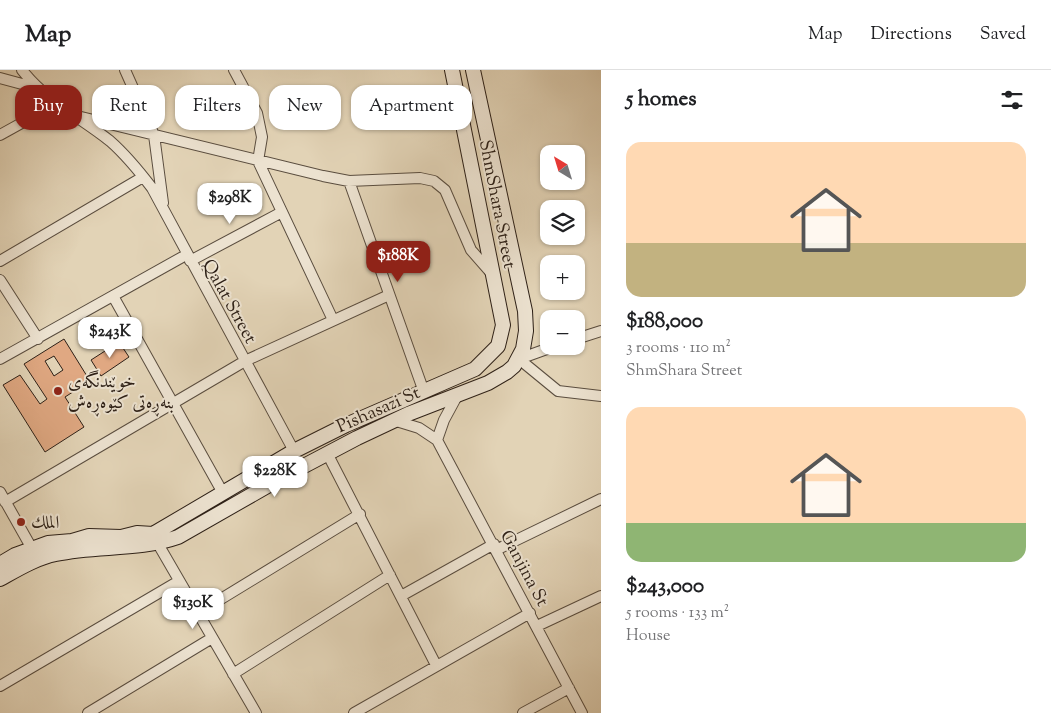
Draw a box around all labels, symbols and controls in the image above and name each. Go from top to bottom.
text: Map [25,18,71,52]
text: Map [808,22,843,48]
text: Directions [871,22,952,48]
text: Saved [980,22,1026,48]
chip: Buy [15,85,82,130]
chip: Rent [92,85,165,130]
chip: Filters [175,85,259,130]
chip: New [269,85,341,130]
chip: Apartment [351,85,472,130]
text: 5 homes [626,85,696,115]
icon: filters [998,86,1026,114]
street label: ShmShara Street [471,138,521,271]
north arrow [540,145,585,190]
map controls [540,145,585,355]
icon: home [781,175,871,265]
pin: $298K [195,182,265,225]
text: $298K [208,187,252,210]
button: layers [540,200,585,245]
pin: $188K [363,240,433,283]
text: $188K [377,245,419,268]
street label: Qalat Street [194,255,262,349]
button: + [540,255,585,300]
text: $188,000 [626,307,703,337]
button: − [540,310,585,355]
pin: $243K [75,316,145,359]
text: $243K [89,321,131,344]
text: 3 rooms · 110 m² [626,337,731,360]
text: ShmShara Street [626,360,742,383]
place label: خوێندنگەی بنەڕەتی کێوەڕەش [68,370,174,417]
street label: Pishasazi St [333,381,425,441]
marker: خوێندنگەی بنەڕەتی کێوەڕەش [52,385,64,397]
icon: home [781,440,871,530]
pin: $228K [240,456,310,498]
text: $228K [253,460,297,483]
place label: الملك [31,511,60,537]
marker: الملك [15,516,27,528]
street label: Ganjina St [492,526,554,612]
text: $243,000 [626,572,704,602]
pin: $130K [158,588,228,630]
text: $130K [173,592,213,615]
text: 5 rooms · 133 m² [626,602,729,625]
text: House [626,625,670,648]

